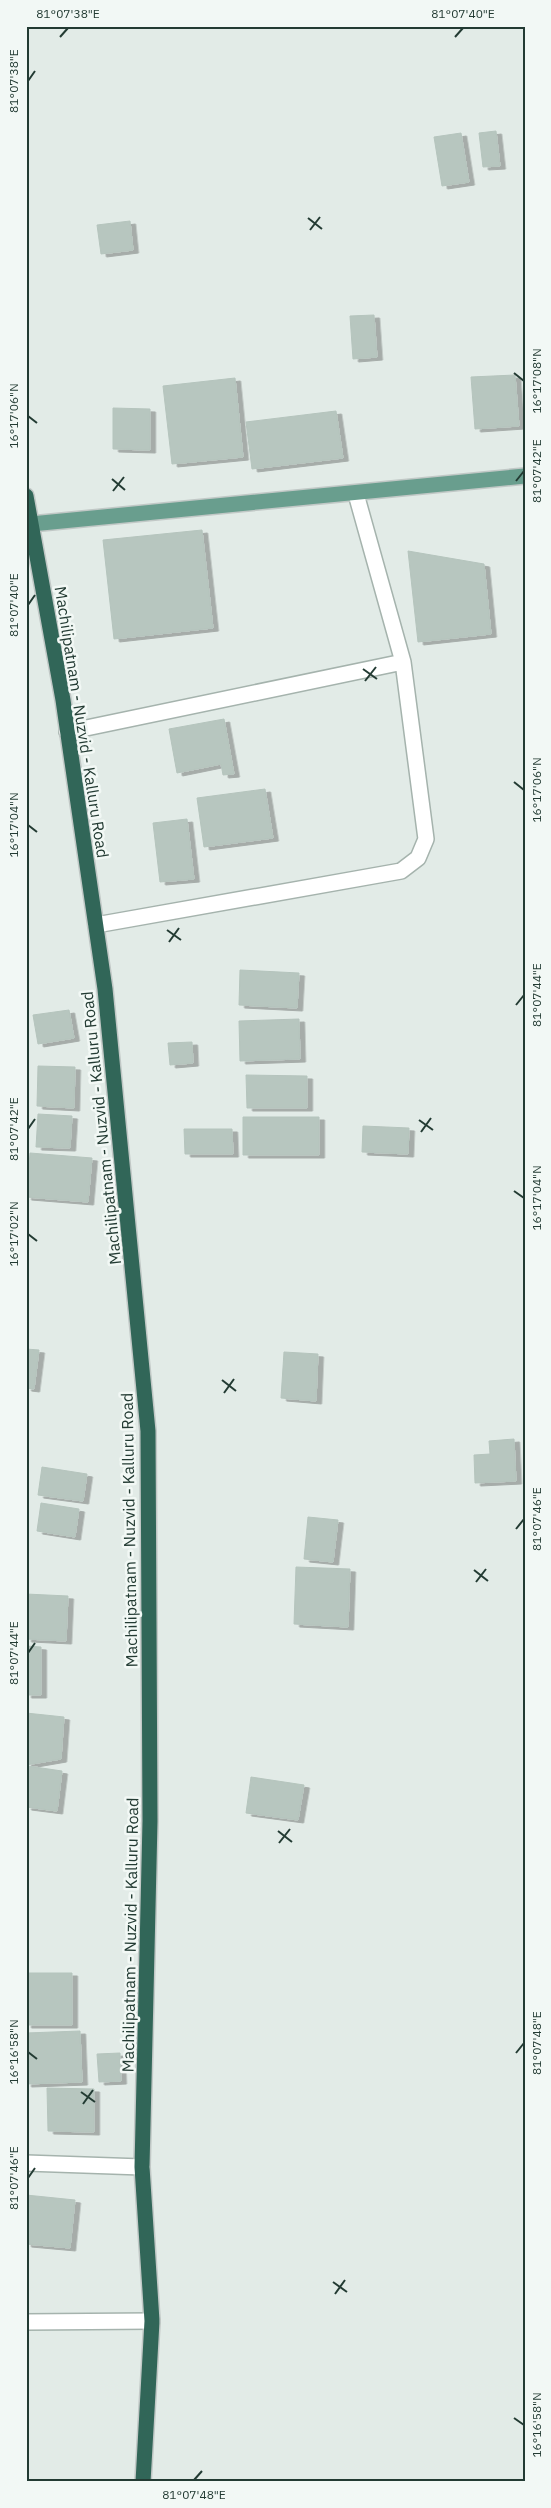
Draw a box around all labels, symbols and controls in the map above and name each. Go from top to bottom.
text: 81°07'38"E [36,6,100,21]
text: 81°07'40"E [431,6,495,21]
text: 81°07'38"E [6,49,21,113]
text: 16°17'08"N [529,348,544,414]
text: 16°17'06"N [6,383,21,449]
text: 81°07'42"E [529,439,544,503]
text: 81°07'40"E [6,573,21,637]
street label: Machilipatnam - Nuzvid - Kalluru Road [51,585,113,859]
text: 16°17'06"N [529,757,544,823]
text: 16°17'04"N [6,792,21,858]
text: 81°07'44"E [529,963,544,1027]
street label: Machilipatnam - Nuzvid - Kalluru Road [77,990,125,1266]
text: 81°07'42"E [6,1097,21,1161]
text: 16°17'04"N [529,1165,544,1231]
text: 16°17'02"N [6,1201,21,1267]
street label: Machilipatnam - Nuzvid - Kalluru Road [117,1393,141,1667]
text: 81°07'46"E [529,1487,544,1551]
text: 81°07'44"E [6,1621,21,1685]
street label: Machilipatnam - Nuzvid - Kalluru Road [118,1798,142,2072]
text: 81°07'48"E [529,2011,544,2075]
text: 16°16'58"N [6,2019,21,2085]
text: 81°07'46"E [6,2146,21,2210]
text: 16°16'58"N [529,2392,544,2458]
text: 81°07'48"E [162,2487,226,2502]

